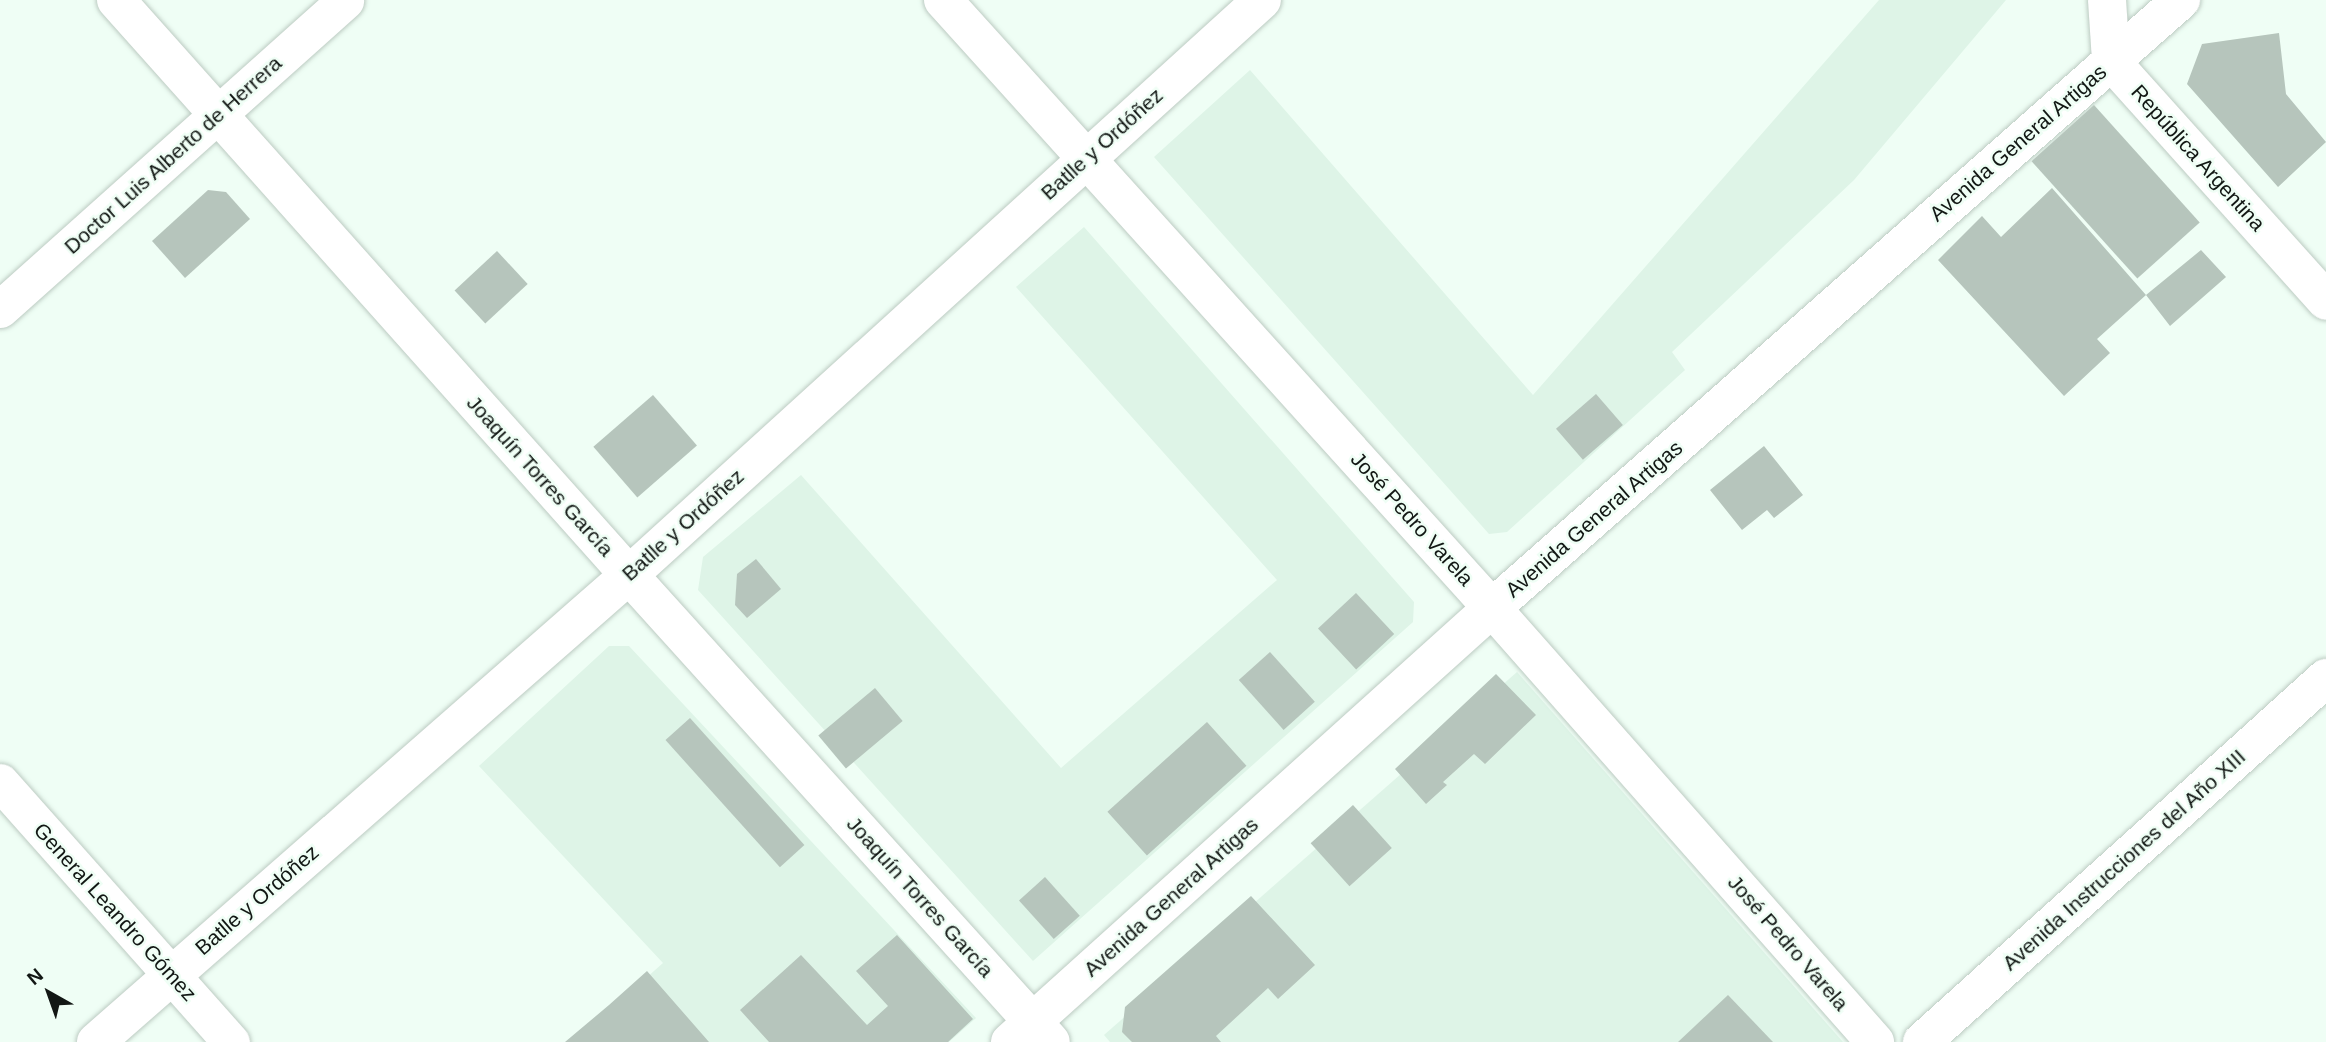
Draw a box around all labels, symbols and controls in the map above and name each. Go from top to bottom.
street label: Doctor Luis Alberto de Herrera [59,50,287,260]
street label: Avenida General Artigas [1924,59,2112,227]
street label: República Argentina [2125,79,2271,237]
street label: Batlle y Ordóñez [1036,83,1168,205]
street label: Joaquín Torres García [461,390,619,562]
street label: Avenida General Artigas [1500,435,1688,603]
street label: José Pedro Varela [1345,447,1479,591]
street label: Batlle y Ordóñez [617,464,749,586]
street label: Avenida Instrucciones del Año XIII [1997,744,2251,976]
street label: Joaquín Torres García [841,811,999,983]
street label: Avenida General Artigas [1078,812,1264,982]
street label: General Leandro Gómez [28,818,202,1006]
street label: Batlle y Ordóñez [190,840,324,960]
street label: José Pedro Varela [1722,870,1854,1016]
north arrow [14,958,84,1028]
text: N [23,964,47,989]

